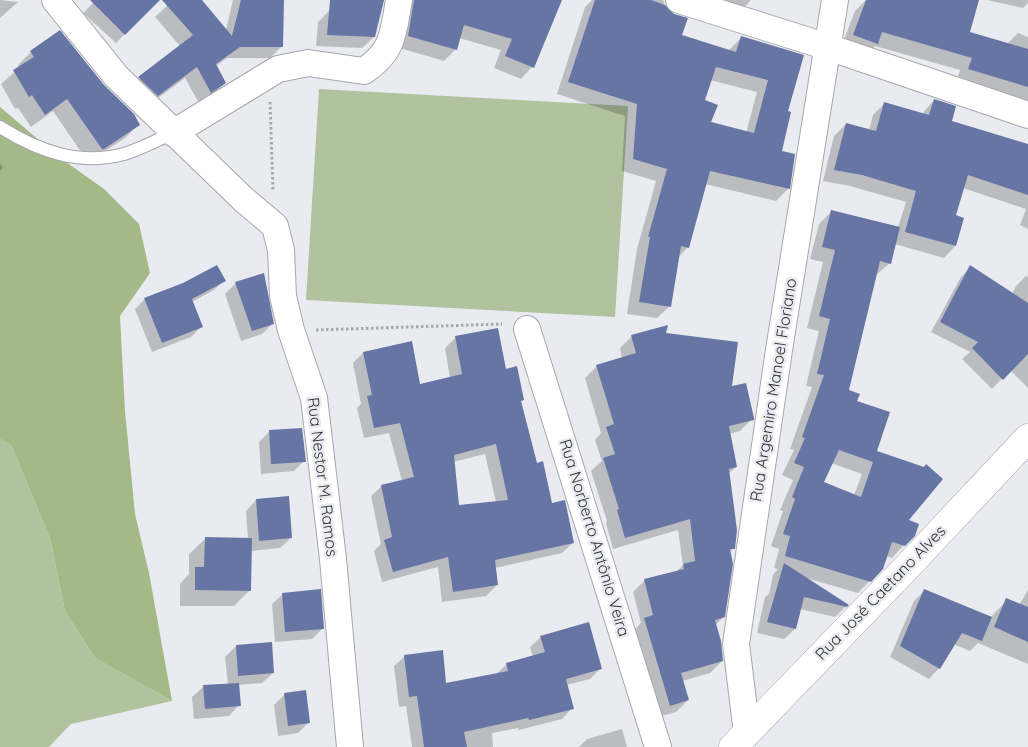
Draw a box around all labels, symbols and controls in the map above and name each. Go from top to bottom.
street label: Rua Argemiro Manoel Floriano [747,277,801,503]
street label: Rua Nestor M. Ramos [303,396,341,558]
street label: Rua Norberto Antônio Veira [555,437,633,639]
street label: Rua José Caetano Alves [812,522,950,664]

